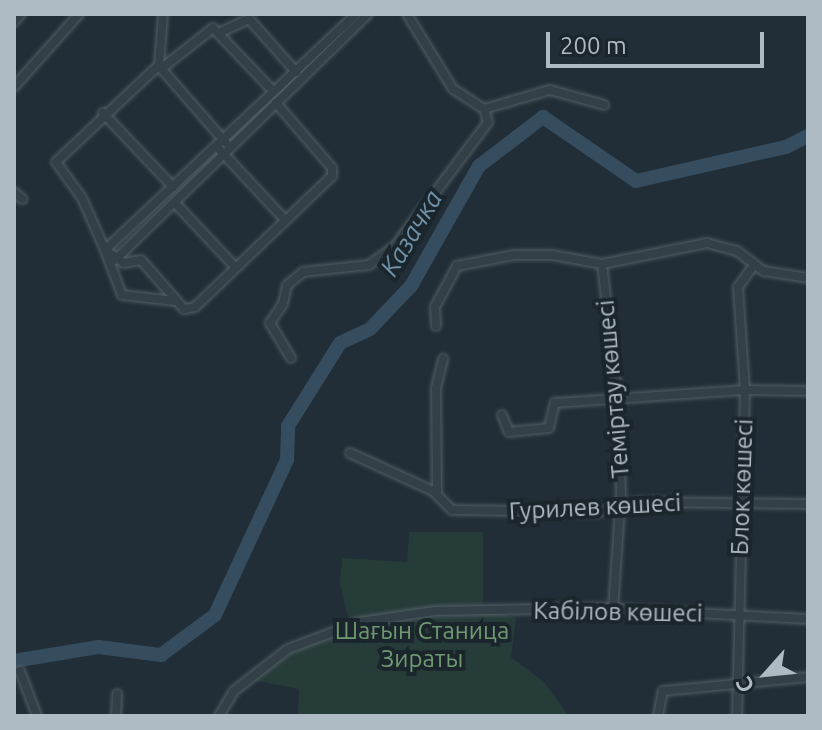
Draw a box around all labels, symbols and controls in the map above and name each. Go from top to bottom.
scale bar [550,16,768,66]
text: 200 m [560,32,627,59]
water label: Казачка [373,184,449,282]
street label: Теміртау көшесі [591,299,635,479]
street label: Блок көшесі [725,418,759,556]
street label: Гурилев көшесі [508,488,682,526]
street label: Кабілов көшесі [533,596,703,628]
park label: Шағын Станица Зираты [335,617,509,673]
north arrow [726,634,806,714]
text: С [730,673,759,697]

